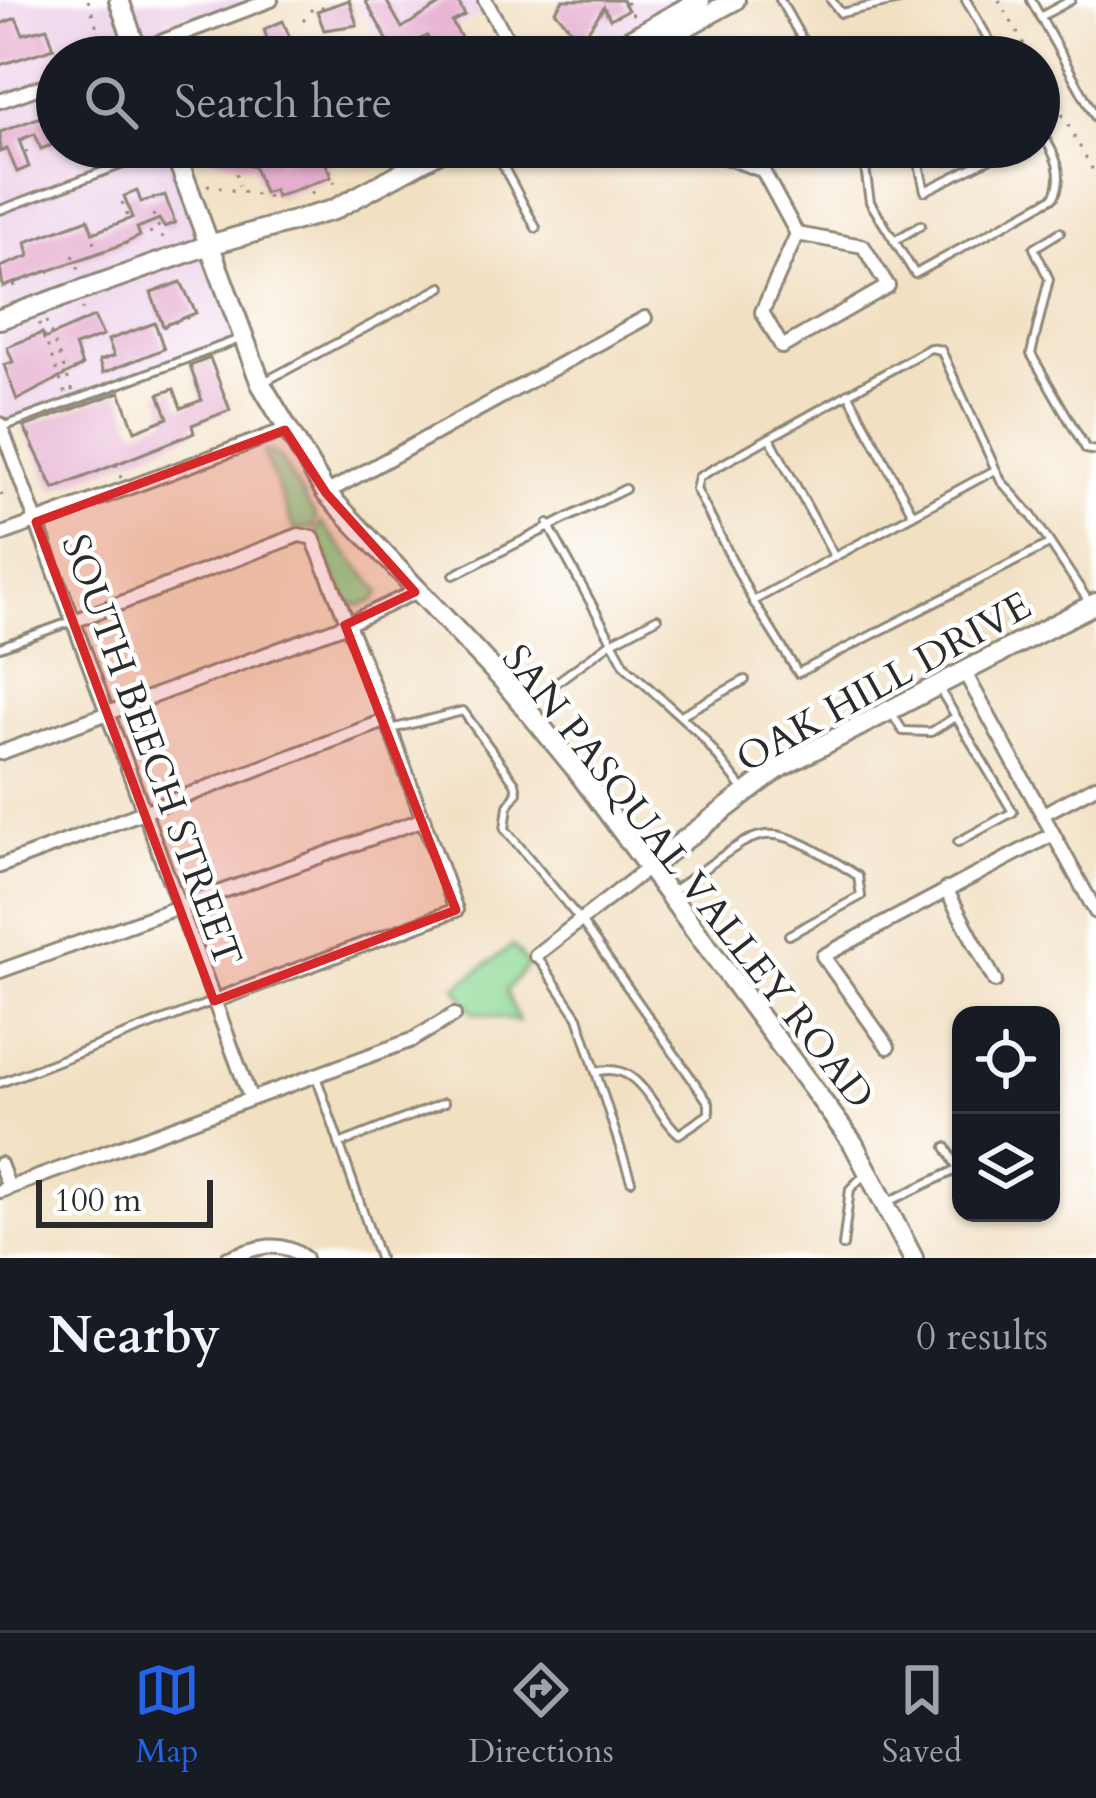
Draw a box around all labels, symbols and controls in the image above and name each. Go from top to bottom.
search box [36,36,1060,168]
icon: search [78,69,144,135]
text: Search here [174,72,392,133]
street label: SOUTH BEECH STREET [49,527,255,974]
street label: OAK HILL DRIVE [727,579,1041,785]
street label: SAN PASQUAL VALLEY ROAD [490,634,886,1120]
map controls [952,1006,1060,1222]
button: locate [952,1006,1060,1114]
button: layers [952,1114,1060,1222]
scale bar [36,1174,213,1227]
text: 100 m [54,1178,141,1223]
text: Nearby [48,1301,220,1371]
text: 0 results [916,1310,1048,1363]
tab: Map [134,1657,200,1774]
tab: Directions [468,1657,614,1774]
tab: Saved [882,1657,962,1774]

